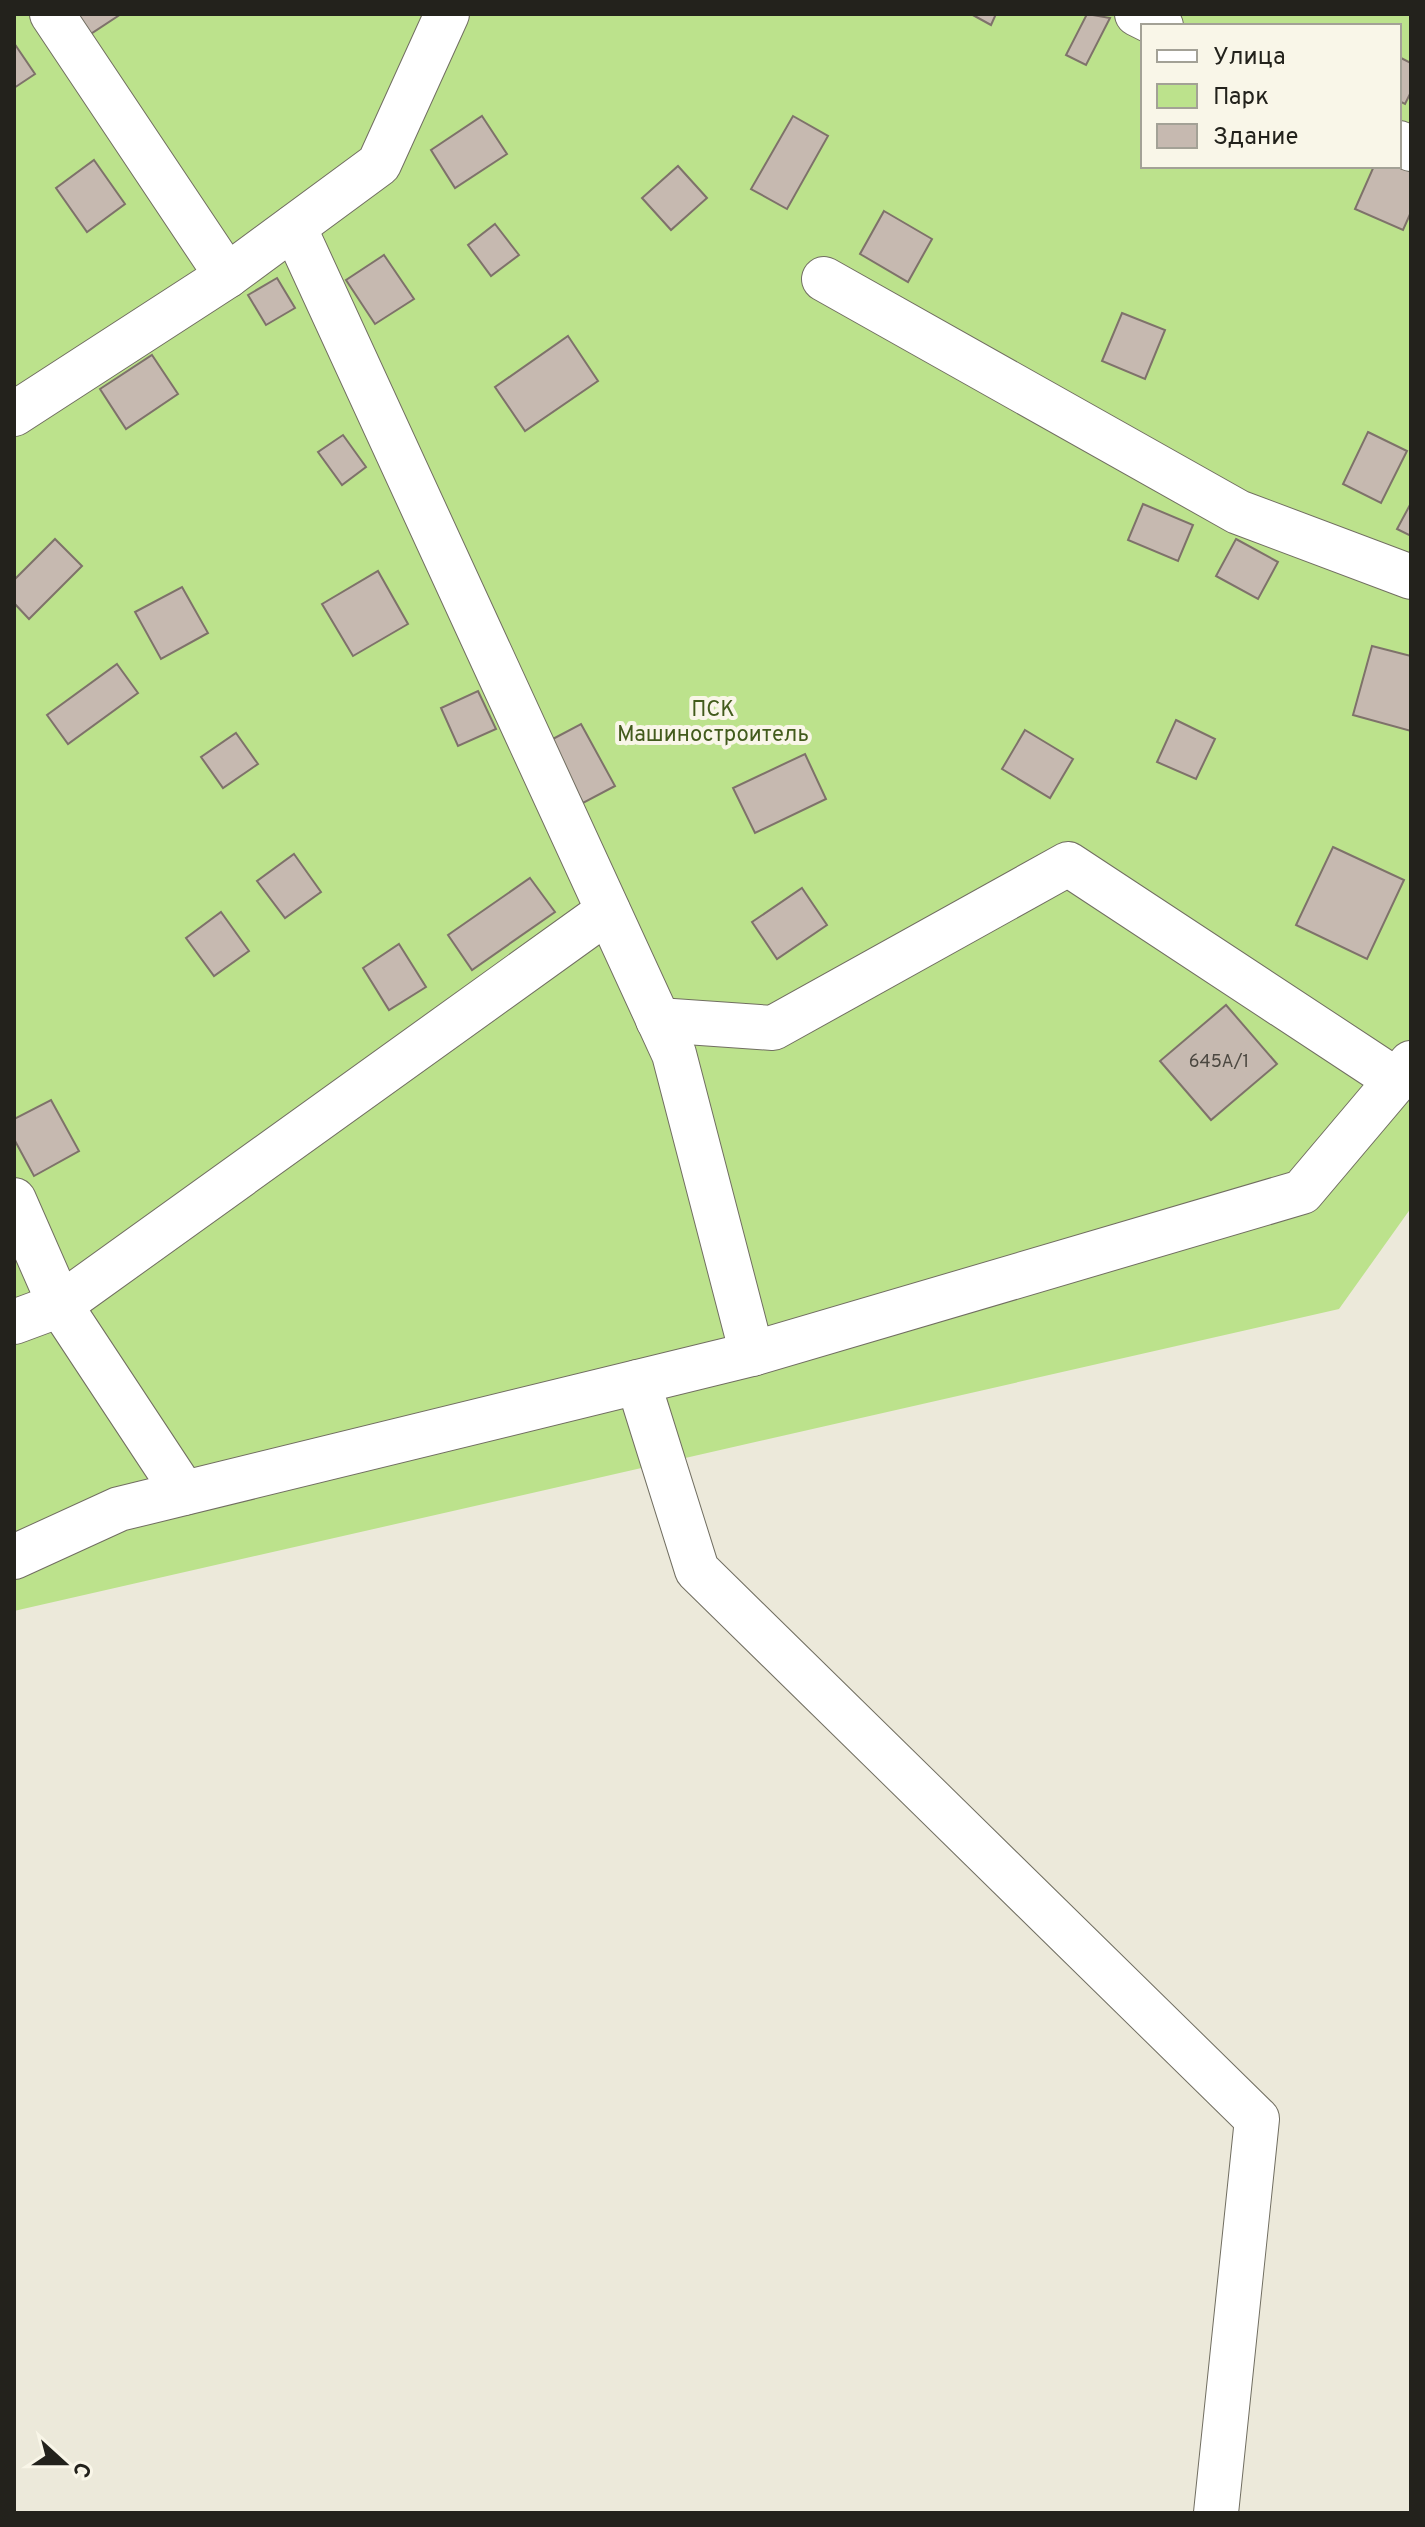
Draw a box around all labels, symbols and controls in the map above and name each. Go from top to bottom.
legend [1141,24,1401,168]
text: Улица [1213,43,1286,73]
text: Парк [1213,83,1269,113]
text: Здание [1213,123,1299,153]
park label: ПСК Машиностроитель [617,697,809,749]
house number: 645А/1 [1189,1051,1249,1074]
north arrow [24,2423,104,2503]
text: С [65,2458,95,2481]

